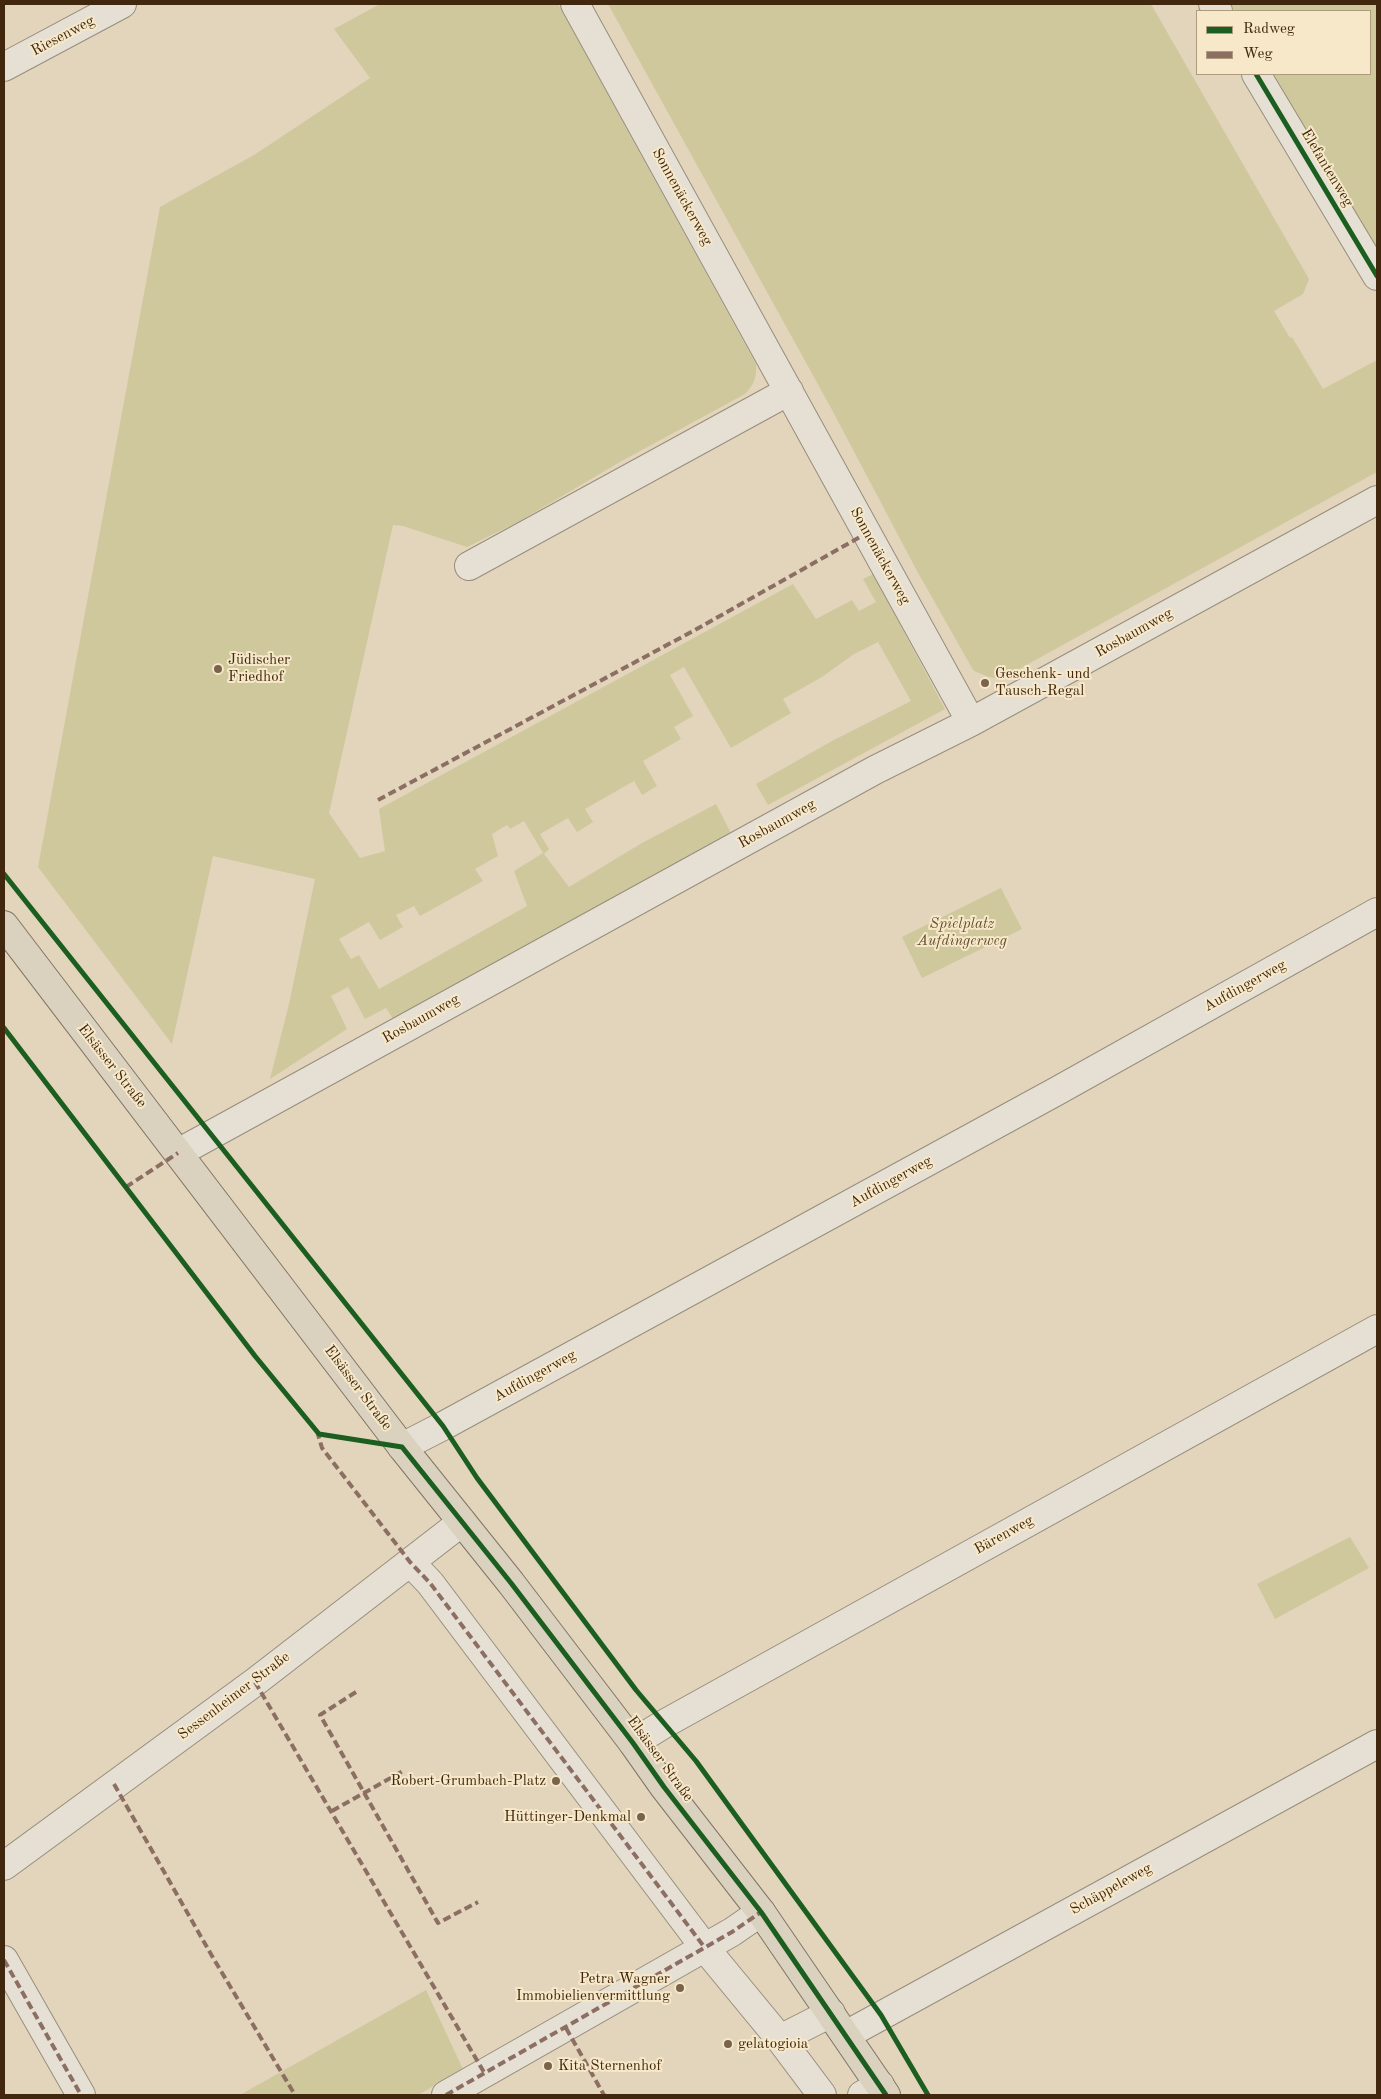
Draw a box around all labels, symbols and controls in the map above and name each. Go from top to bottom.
legend [1196,10,1371,75]
street label: Riesenweg [28,12,98,60]
text: Radweg [1243,22,1295,37]
text: Weg [1243,47,1273,62]
street label: Elefantenweg [1297,126,1357,210]
street label: Sonnenäckerweg [648,145,716,249]
street label: Sonnenäckerweg [846,504,914,608]
street label: Rosbaumweg [1092,604,1176,662]
place label: Jüdischer Friedhof [228,651,290,686]
marker: Jüdischer Friedhof [212,663,224,675]
place label: Geschenk- und Tausch-Regal [995,665,1090,700]
marker: Geschenk- und Tausch-Regal [979,677,991,689]
street label: Rosbaumweg [735,795,819,853]
park label: Spielplatz Aufdingerweg [917,915,1007,950]
street label: Aufdingerweg [1201,956,1289,1016]
street label: Rosbaumweg [379,990,463,1048]
street label: Elsässer Straße [74,1020,150,1112]
street label: Aufdingerweg [847,1152,935,1212]
street label: Elsässer Straße [320,1342,396,1434]
street label: Aufdingerweg [491,1346,579,1406]
street label: Bärenweg [971,1511,1037,1559]
street label: Sessenheimer Straße [175,1648,293,1744]
street label: Elsässer Straße [623,1713,697,1805]
place label: Robert-Grumbach-Platz [391,1772,546,1790]
marker: Robert-Grumbach-Platz [550,1775,562,1787]
place label: Hüttinger-Denkmal [504,1808,631,1826]
marker: Hüttinger-Denkmal [635,1811,647,1823]
street label: Schäppeleweg [1067,1859,1155,1919]
place label: Petra Wagner Immobielienvermittlung [516,1970,670,2005]
marker: Petra Wagner Immobielienvermittlung [674,1982,686,1994]
place label: gelatogioia [738,2035,808,2053]
marker: gelatogioia [722,2038,734,2050]
place label: Kita Sternenhof [558,2057,661,2075]
marker: Kita Sternenhof [542,2060,554,2072]

